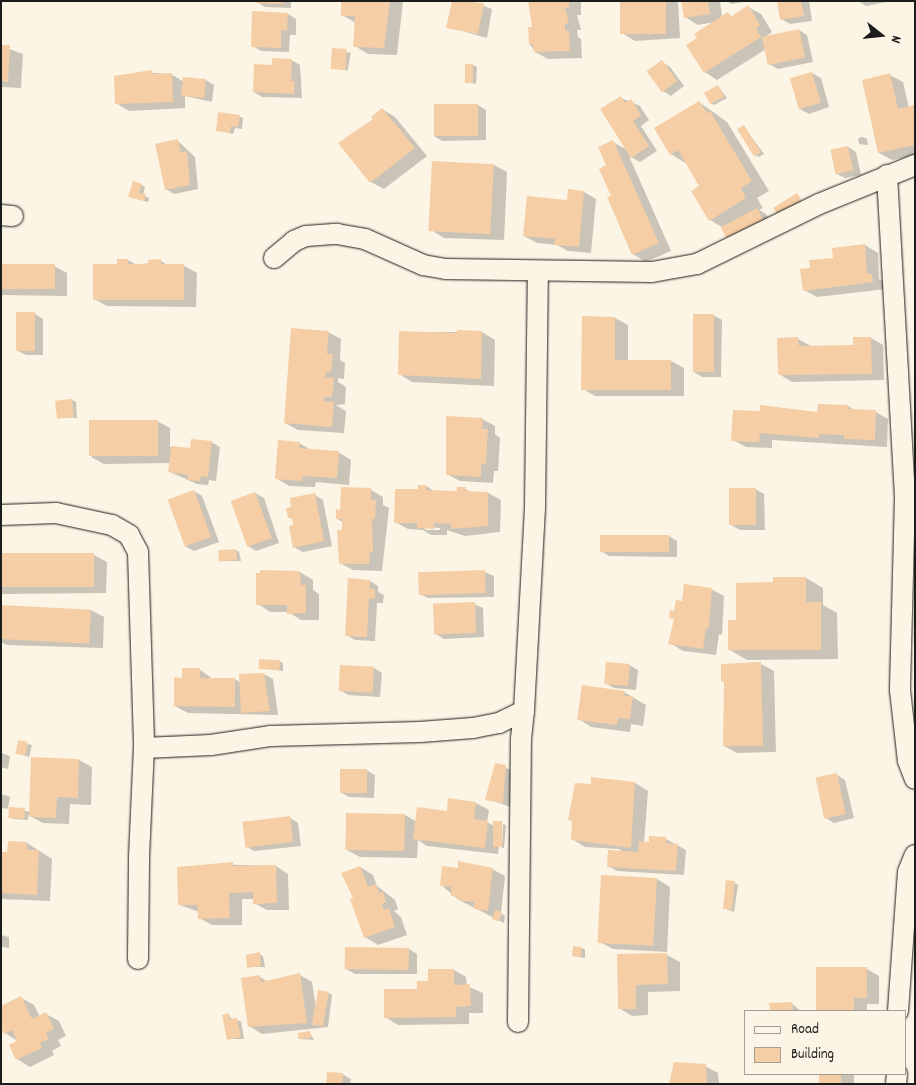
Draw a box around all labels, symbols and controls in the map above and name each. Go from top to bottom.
north arrow [856,10,906,60]
text: N [885,33,906,45]
legend [744,1010,906,1075]
text: Road [791,1019,819,1041]
text: Building [791,1044,834,1066]

